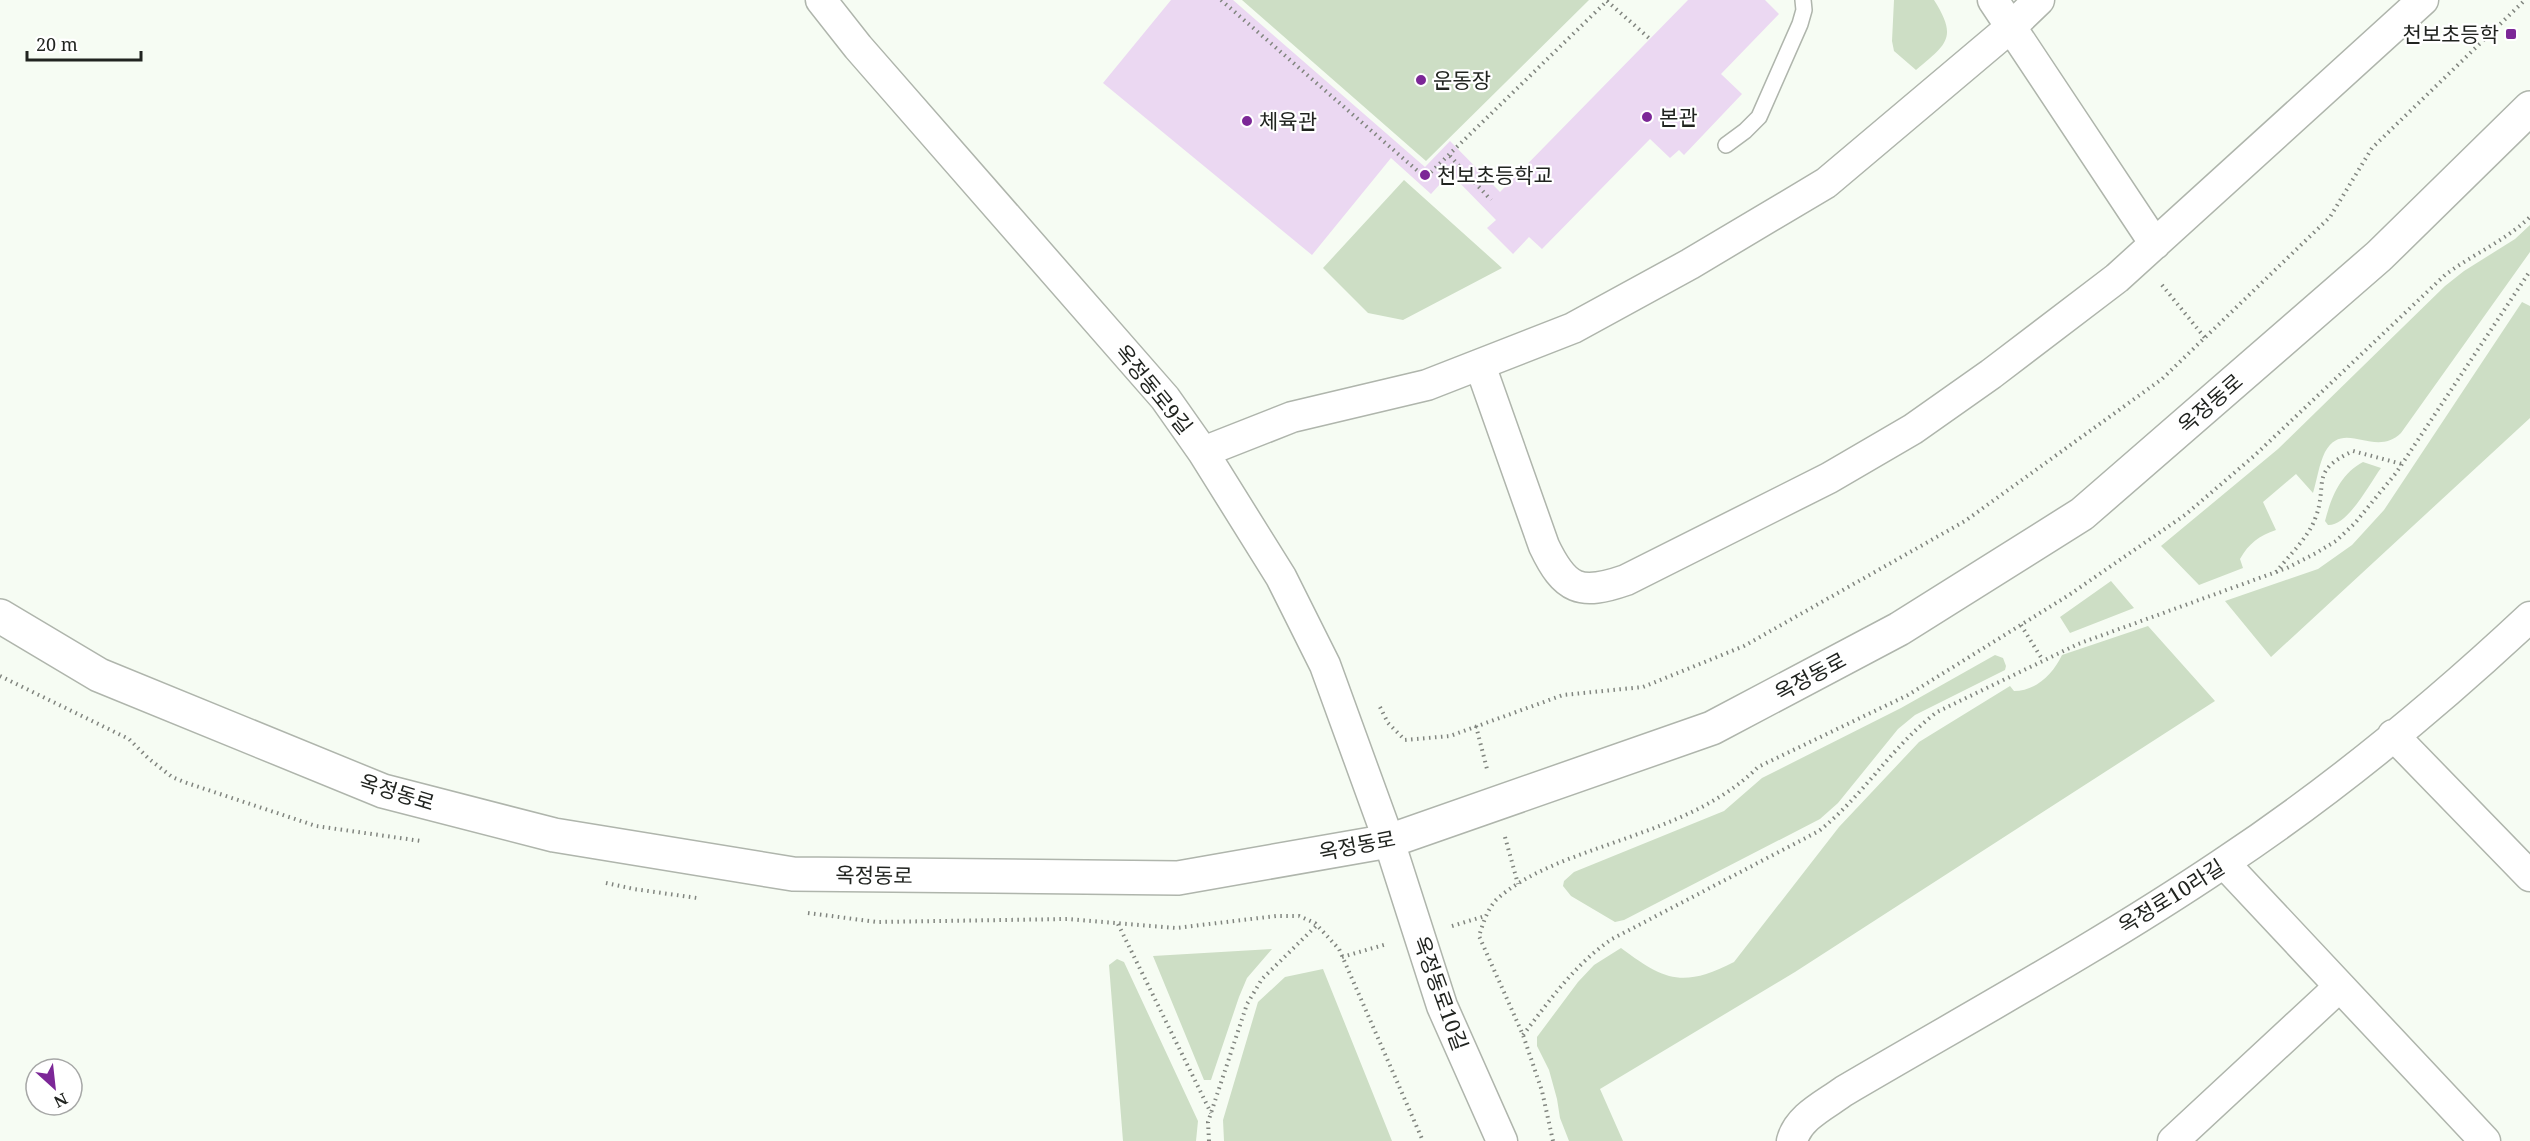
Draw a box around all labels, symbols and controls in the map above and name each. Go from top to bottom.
place label: 천보초등학 [2402,20,2499,48]
scale bar [27,24,141,62]
marker: 천보초등학 [2504,27,2518,41]
text: 20 m [36,32,78,56]
place label: 운동장 [1433,66,1491,94]
marker: 운동장 [1414,73,1428,87]
place label: 본관 [1659,103,1698,131]
place label: 체육관 [1259,107,1317,135]
marker: 본관 [1640,110,1654,124]
marker: 체육관 [1240,114,1254,128]
place label: 천보초등학교 [1437,161,1553,189]
marker: 천보초등학교 [1418,168,1432,182]
street label: 옥정동로9길 [1109,338,1199,440]
street label: 옥정동로 [2172,367,2248,439]
street label: 옥정동로 [1769,645,1851,707]
street label: 옥정동로 [356,767,438,817]
street label: 옥정동로 [1316,824,1398,866]
street label: 옥정로10라길 [2113,852,2229,940]
street label: 옥정동로 [835,860,913,890]
street label: 옥정동로10길 [1407,932,1475,1054]
north arrow [24,1057,84,1117]
text: N [50,1088,71,1113]

